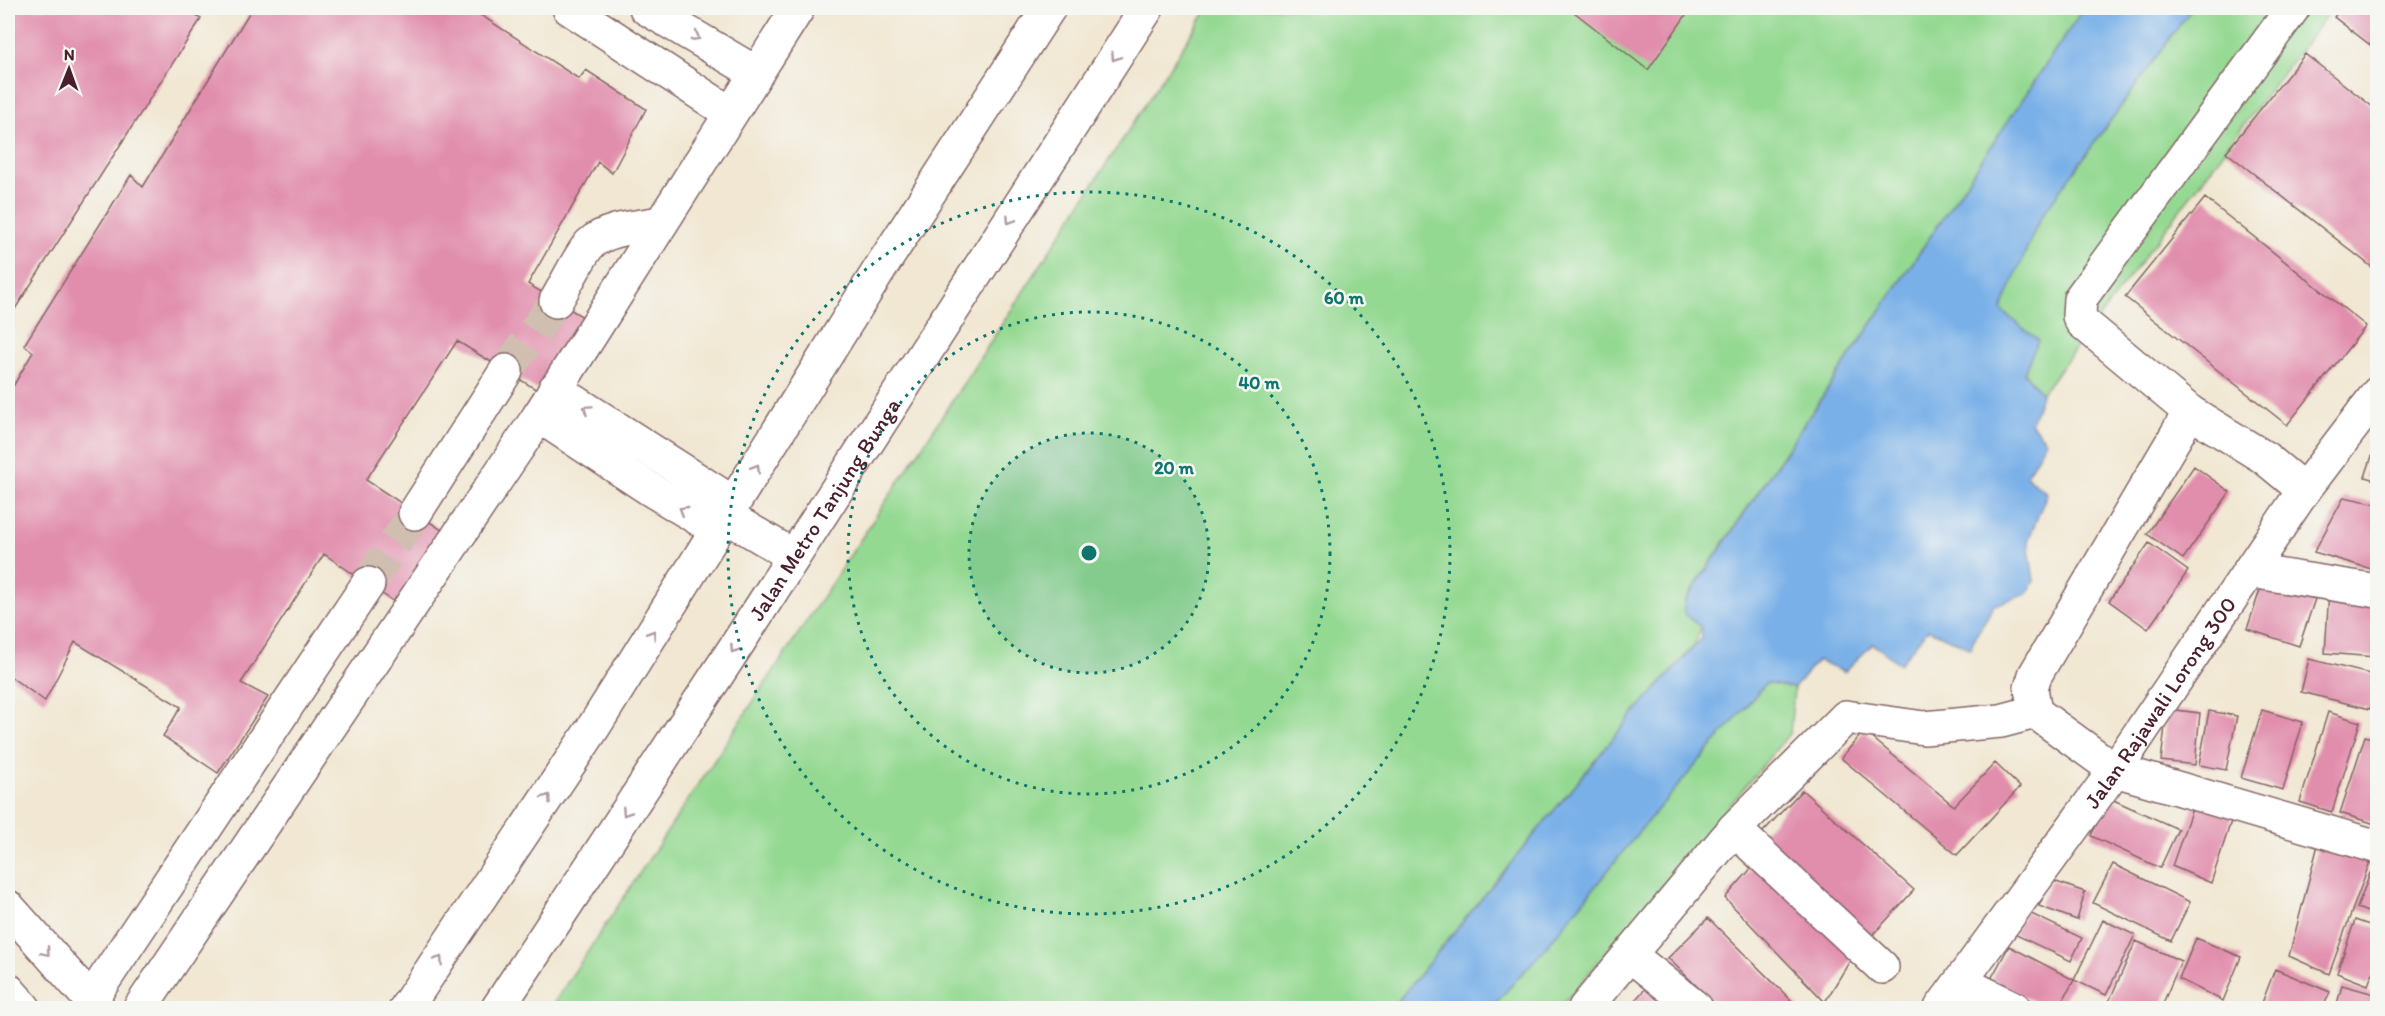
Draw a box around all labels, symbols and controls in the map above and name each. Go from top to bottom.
one-way arrow [690,30,700,42]
north arrow [39,39,99,99]
text: N [64,45,75,64]
one-way arrow [1112,50,1123,61]
one-way arrow [1006,214,1017,225]
text: 60 m [1324,287,1365,309]
text: 40 m [1238,372,1280,394]
street label: Jalan Metro Tanjung Bunga [743,393,906,626]
one-way arrow [582,406,593,417]
text: 20 m [1154,457,1195,479]
one-way arrow [748,464,760,474]
one-way arrow [679,505,689,517]
centre of rings [1079,543,1099,563]
street label: Jalan Rajawali Lorong 300 [2078,592,2242,813]
one-way arrow [645,629,656,640]
one-way arrow [729,643,741,653]
one-way arrow [540,793,551,804]
one-way arrow [622,806,634,816]
one-way arrow [39,945,50,955]
one-way arrow [432,956,443,967]

